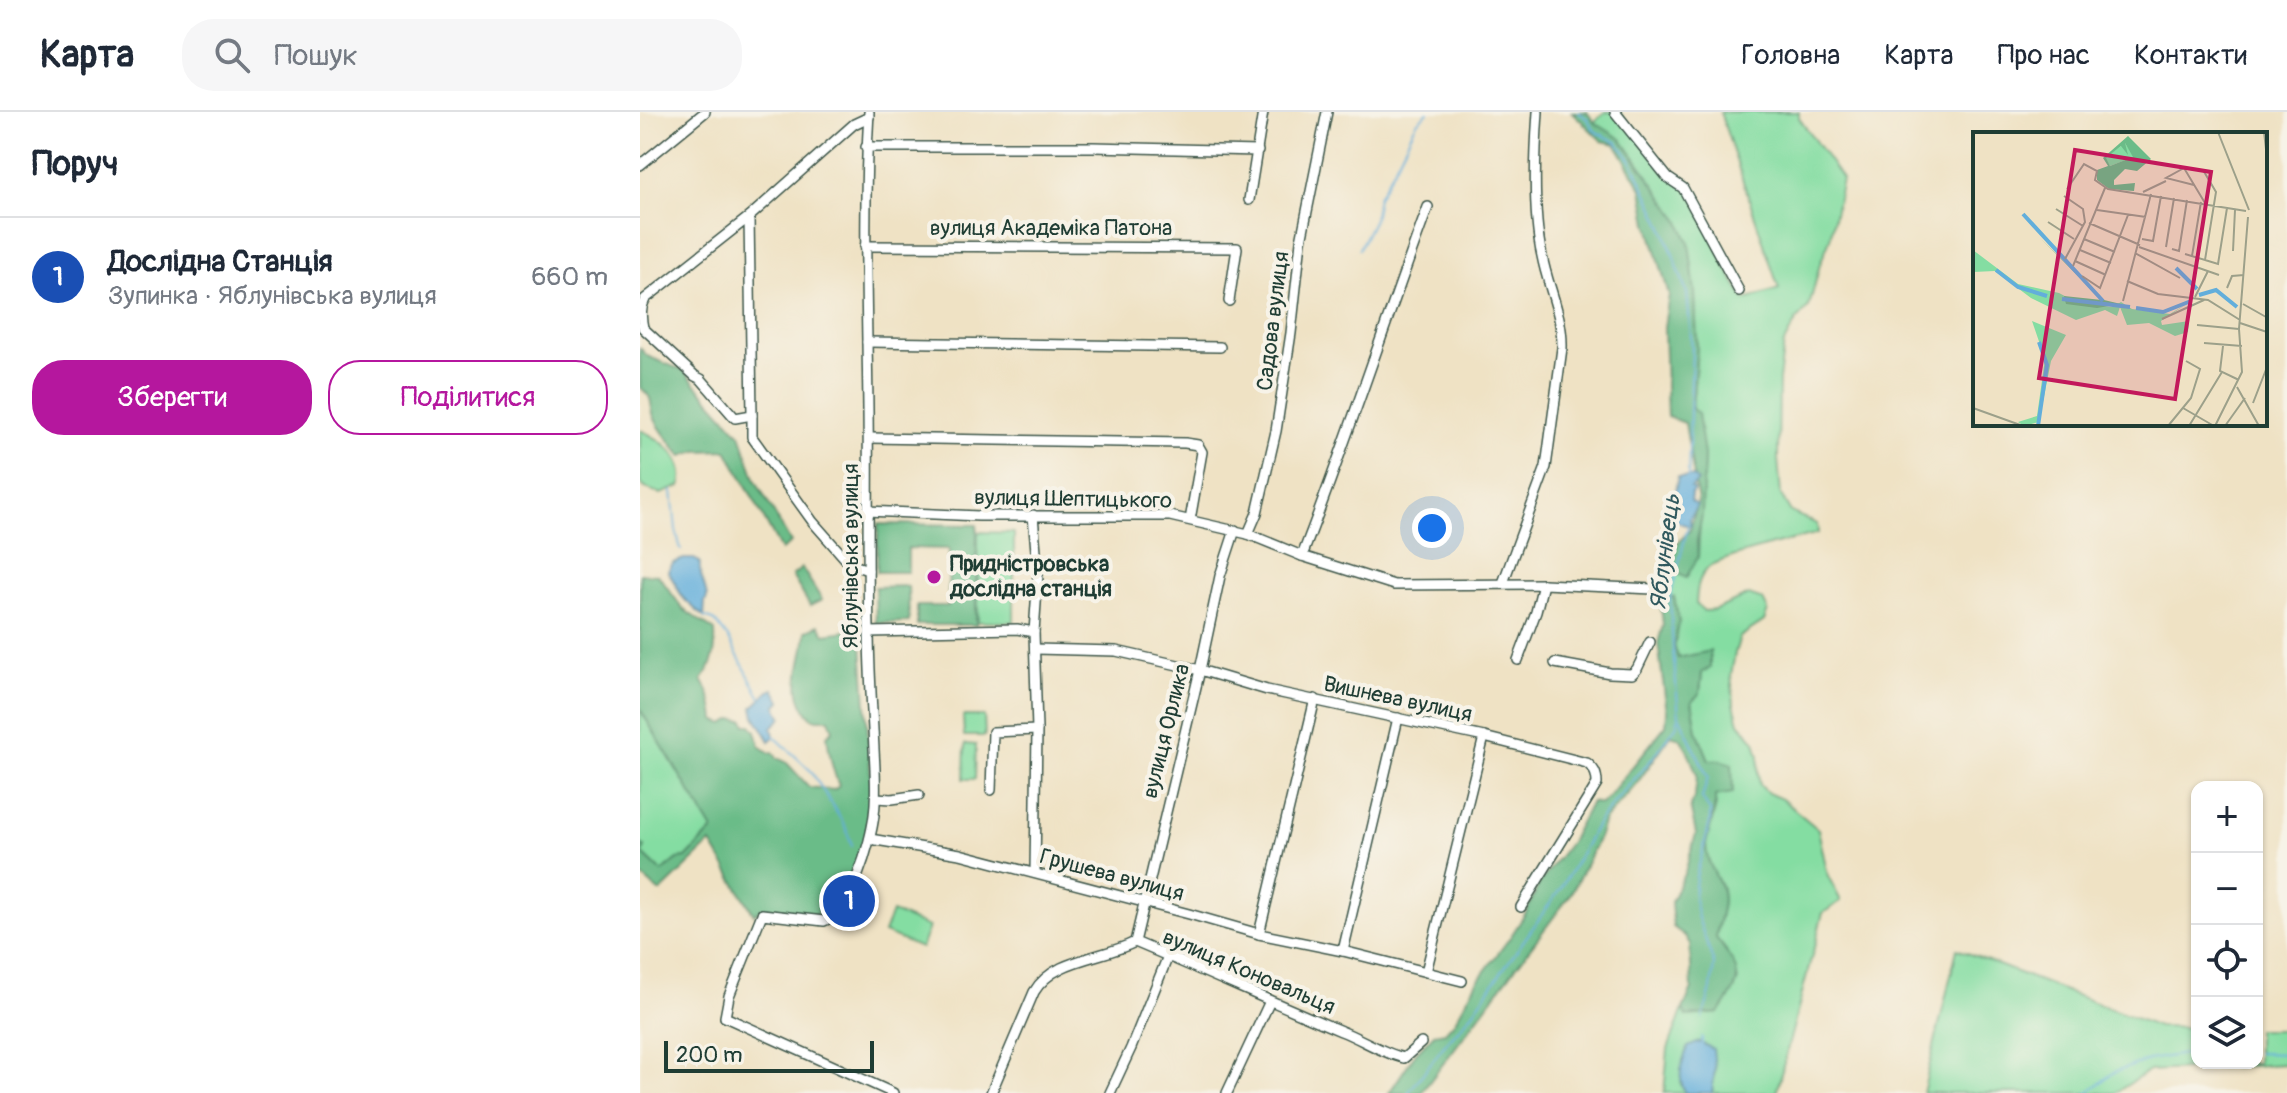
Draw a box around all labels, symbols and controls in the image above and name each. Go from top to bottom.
search box [182,19,742,91]
text: Карта [40,31,134,79]
icon: search [210,33,254,77]
text: Пошук [274,37,358,74]
text: Головна [1741,38,1840,73]
text: Карта [1884,38,1954,73]
text: Про нас [1998,38,2090,73]
text: Контакти [2134,38,2247,73]
inset map [1973,132,2267,426]
text: Поруч [32,143,118,186]
street label: вулиця Академіка Патона [930,214,1172,242]
text: Дослідна Станція [108,243,333,280]
street label: Садова вулиця [1251,250,1295,392]
text: 1 [53,261,63,293]
text: 660 m [531,261,608,293]
text: Зупинка · Яблунівська вулиця [108,280,437,312]
button: Зберегти [32,360,312,435]
button: Поділитися [328,360,608,435]
street label: Яблунівська вулиця [837,463,865,649]
street label: вулиця Шептицького [974,483,1172,515]
water label: Яблунівець [1644,492,1686,612]
your location [1412,508,1452,548]
place label: Придністровська дослідна станція [949,550,1112,603]
marker: Придністровська дослідна станція [925,568,943,586]
street label: вулиця Орлика [1136,661,1196,801]
street label: Вишнева вулиця [1321,670,1475,728]
map controls [2191,781,2263,1069]
button: + [2191,781,2263,853]
street label: Грушева вулиця [1037,842,1187,908]
button: − [2191,853,2263,925]
pin: 1 [823,871,875,931]
street label: вулиця Коновальця [1159,923,1339,1021]
button: locate [2191,925,2263,997]
button: layers [2191,997,2263,1069]
scale bar [664,1037,874,1073]
text: 200 m [676,1041,743,1069]

